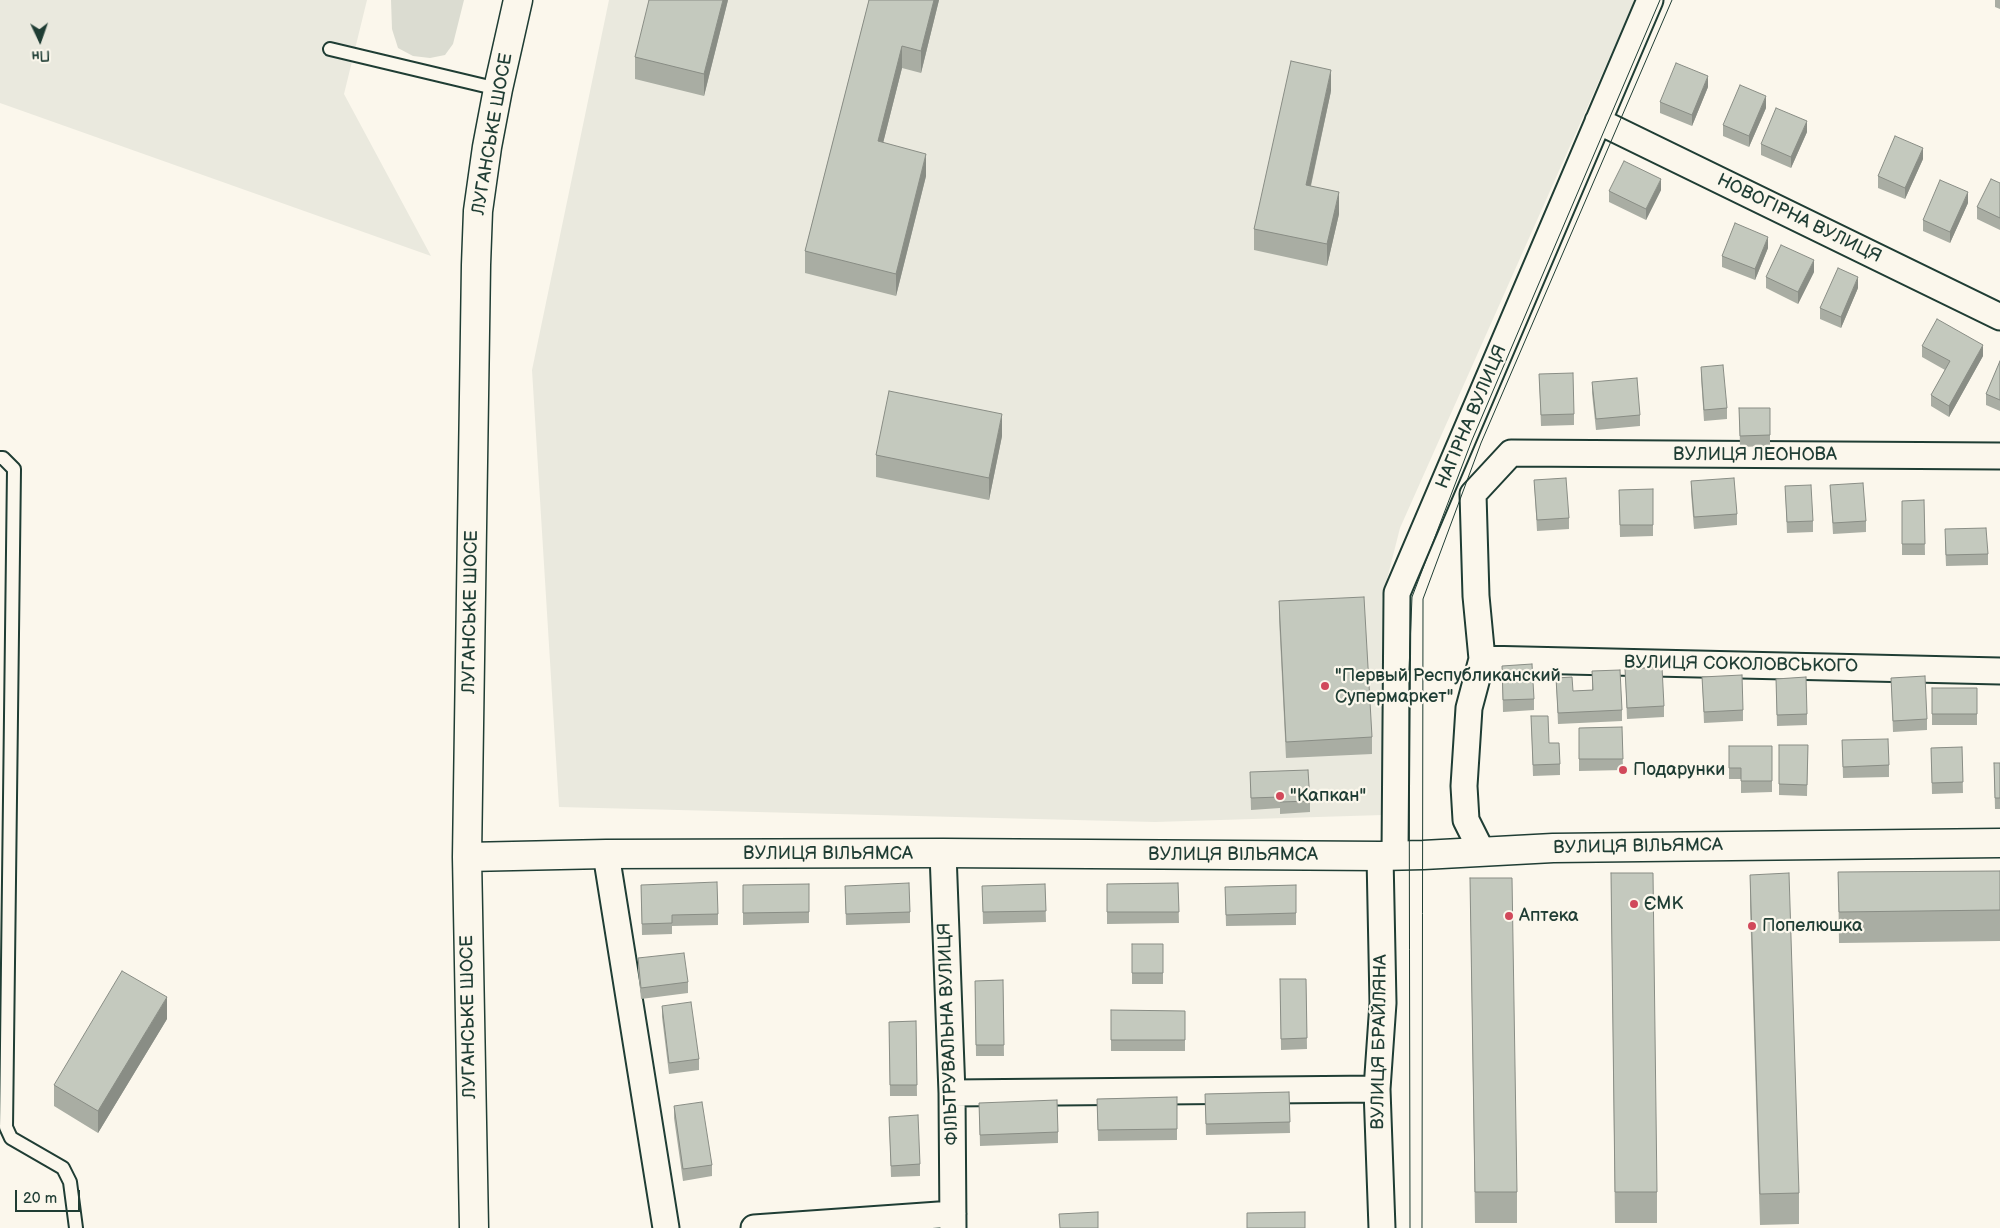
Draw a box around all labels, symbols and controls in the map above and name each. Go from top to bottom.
north arrow [15,15,65,65]
text: Пн [31,47,51,64]
street label: ЛУГАНСЬКЕ ШОСЕ [468,51,518,217]
street label: НОВОГІРНА ВУЛИЦЯ [1713,170,1885,268]
street label: НАГІРНА ВУЛИЦЯ [1432,342,1512,492]
street label: ВУЛИЦЯ ЛЕОНОВА [1673,444,1837,466]
street label: ЛУГАНСЬКЕ ШОСЕ [459,530,483,694]
street label: ВУЛИЦЯ СОКОЛОВСЬКОГО [1624,652,1858,678]
place label: "Первый Республиканский Супермаркет" [1335,665,1561,708]
marker: "Первый Республиканский Супермаркет" [1319,680,1331,692]
place label: Подарунки [1633,759,1725,781]
marker: Подарунки [1617,764,1629,776]
place label: "Капкан" [1290,785,1366,807]
marker: "Капкан" [1274,790,1286,802]
street label: ВУЛИЦЯ ВІЛЬЯМСА [1553,835,1723,859]
street label: ВУЛИЦЯ ВІЛЬЯМСА [743,843,913,865]
street label: ВУЛИЦЯ ВІЛЬЯМСА [1148,844,1318,866]
place label: ЄМК [1644,893,1683,915]
marker: ЄМК [1628,898,1640,910]
place label: Аптека [1519,905,1579,927]
marker: Аптека [1503,910,1515,922]
place label: Попелюшка [1762,915,1863,937]
marker: Попелюшка [1746,920,1758,932]
street label: ФІЛЬТРУВАЛЬНА ВУЛИЦЯ [934,922,964,1146]
street label: ЛУГАНСЬКЕ ШОСЕ [457,935,481,1099]
street label: ВУЛИЦЯ БРАЙЛЯНА [1368,954,1392,1130]
scale bar [18,1180,82,1212]
text: 20 m [23,1189,57,1208]

